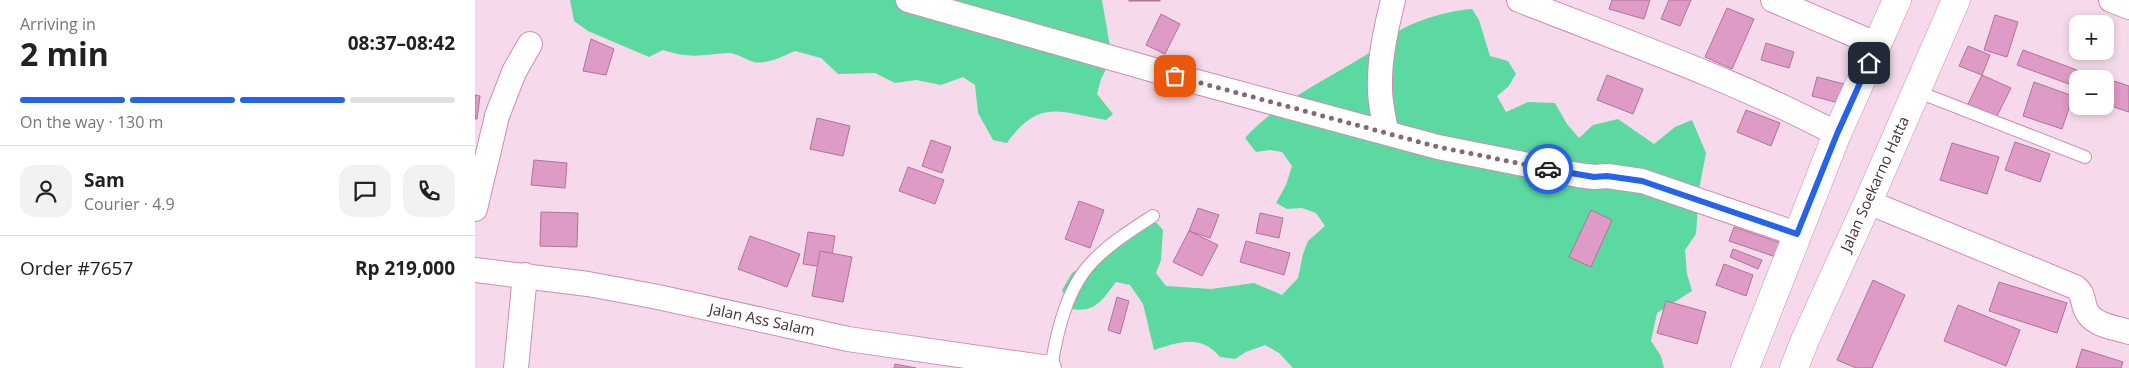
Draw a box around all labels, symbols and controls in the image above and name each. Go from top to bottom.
text: Arriving in [20,13,96,35]
map controls [2069,15,2114,115]
button: + [2069,15,2114,60]
text: 08:37–08:42 [348,30,455,56]
text: 2 min [20,32,109,75]
pin [1848,42,1890,84]
icon: home [1855,49,1883,77]
pin [1154,55,1196,97]
icon: bag [1161,62,1189,90]
button: − [2069,70,2114,115]
text: On the way · 130 m [20,111,163,133]
street label: Jalan Soekarno Hatta [1834,113,1913,256]
courier [1523,144,1573,194]
icon: car [1534,155,1562,183]
button: person [20,165,72,217]
button: chat [339,165,391,217]
button: phone [403,165,455,217]
text: Sam [84,167,125,193]
text: Courier · 4.9 [84,193,175,215]
text: Order #7657 [20,255,133,281]
text: Rp 219,000 [355,255,455,281]
street label: Jalan Ass Salam [705,298,817,340]

